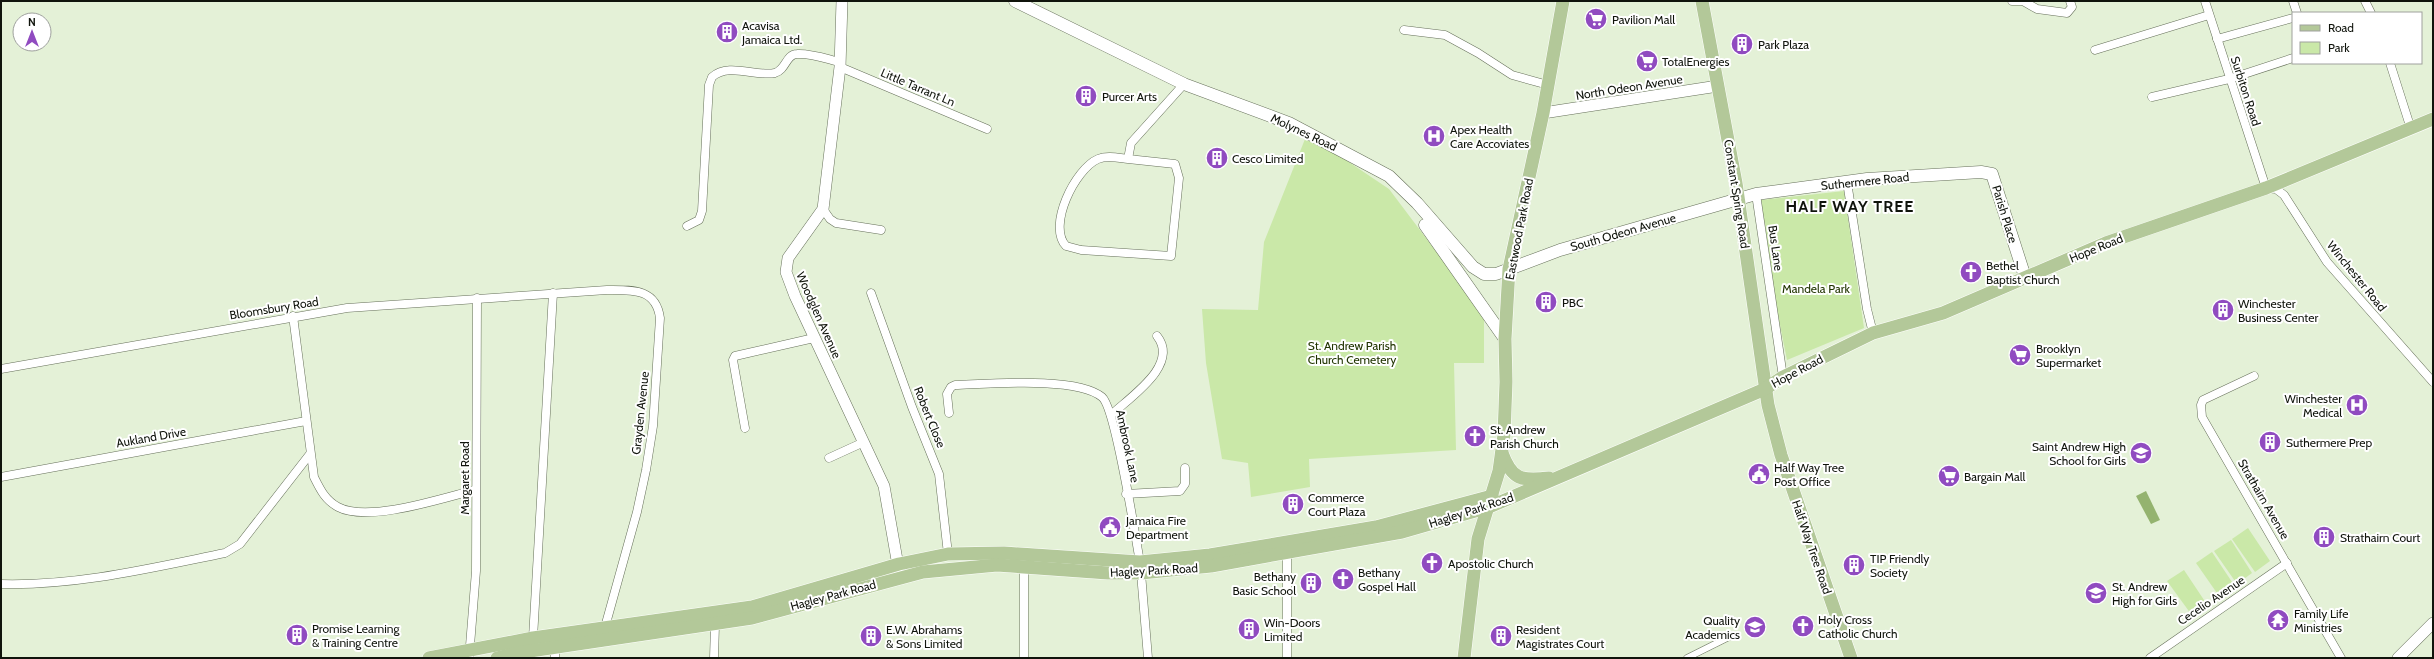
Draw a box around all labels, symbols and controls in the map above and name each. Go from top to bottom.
supermarket icon: Pavilion Mall [1583,6,1609,32]
north arrow [12,12,52,52]
place label: Pavilion Mall [1612,12,1675,27]
legend [2292,12,2422,64]
text: N [28,15,36,29]
place label: Acavisa Jamaica Ltd. [741,18,802,47]
building icon: Acavisa Jamaica Ltd. [714,19,740,45]
text: Road [2328,20,2354,35]
building icon: Park Plaza [1729,31,1755,57]
place label: Park Plaza [1758,37,1809,52]
text: Park [2328,40,2350,55]
supermarket icon: TotalEnergies [1634,48,1660,74]
place label: TotalEnergies [1662,54,1729,69]
street label: Surbiton Road [2228,54,2264,128]
street label: Little Tarrant Ln [879,65,958,109]
street label: North Odeon Avenue [1575,71,1683,103]
building icon: Purcer Arts [1073,83,1099,109]
place label: Purcer Arts [1102,89,1157,104]
street label: Molynes Road [1268,110,1340,154]
place label: Apex Health Care Accoviates [1450,122,1529,151]
hospital icon: Apex Health Care Accoviates [1421,123,1447,149]
street label: Constant Spring Road [1721,138,1753,250]
building icon: Cesco Limited [1204,145,1230,171]
place label: Cesco Limited [1232,151,1303,166]
street label: Suthermere Road [1820,169,1910,193]
street label: Eastwood Park Road [1502,177,1536,281]
street label: Parish Place [1989,183,2021,245]
district label: HALF WAY TREE [1786,197,1914,216]
street label: South Odeon Avenue [1568,210,1678,254]
street label: Bus Lane [1765,224,1787,272]
street label: Hope Road [2067,230,2125,266]
street label: Winchester Road [2324,238,2390,314]
place label: Bethel Baptist Church [1986,258,2060,287]
church icon: Bethel Baptist Church [1958,259,1984,285]
street label: Woodglen Avenue [793,269,845,361]
park label: Mandela Park [1782,281,1851,296]
building icon: PBC [1533,289,1559,315]
street label: Bloomsbury Road [228,294,320,322]
place label: PBC [1562,295,1583,310]
place label: Winchester Business Center [2238,296,2319,325]
building icon: Winchester Business Center [2210,297,2236,323]
park label: St. Andrew Parish Church Cemetery [1308,338,1396,367]
place label: Brooklyn Supermarket [2036,341,2101,370]
supermarket icon: Brooklyn Supermarket [2007,342,2033,368]
street label: Hope Road [1769,351,1825,391]
street label: Grayden Avenue [628,371,652,455]
street label: Robert Close [911,384,949,450]
place label: Winchester Medical [2284,391,2342,420]
hospital icon: Winchester Medical [2344,392,2370,418]
street label: Ambrook Lane [1113,408,1143,484]
place label: St. Andrew Parish Church [1490,422,1559,451]
street label: Aukland Drive [115,423,187,451]
church icon: St. Andrew Parish Church [1462,423,1488,449]
building icon: Suthermere Prep [2257,429,2283,455]
place label: Suthermere Prep [2286,435,2372,450]
place label: Saint Andrew High School for Girls [2032,439,2126,468]
school or university icon: Saint Andrew High School for Girls [2128,440,2154,466]
street label: Margaret Road [457,441,472,515]
street label: Strathairn Avenue [2235,456,2293,542]
place label: Half Way Tree Post Office [1774,460,1844,489]
public building icon: Half Way Tree Post Office [1746,461,1772,487]
supermarket icon: Bargain Mall [1936,463,1962,489]
place label: Bargain Mall [1964,469,2026,484]
street label: Hagley Park Road [1427,489,1515,531]
place label: Commerce Court Plaza [1308,490,1366,519]
building icon: Commerce Court Plaza [1280,491,1306,517]
street label: Half Way Tree Road [1789,498,1835,596]
place label: Jamaica Fire Department [1125,513,1188,542]
public building icon: Jamaica Fire Department [1097,514,1123,540]
building icon: Strathairn Court [2311,524,2337,550]
place label: Strathairn Court [2340,530,2420,545]
church icon: Apostolic Church [1419,550,1445,576]
place label: TIP Friendly Society [1870,551,1929,580]
building icon: TIP Friendly Society [1841,552,1867,578]
place label: Apostolic Church [1448,556,1534,571]
street label: Hagley Park Road [1110,560,1198,580]
place label: Bethany Gospel Hall [1358,565,1416,594]
church icon: Bethany Gospel Hall [1330,566,1356,592]
place label: Bethany Basic School [1232,569,1296,598]
building icon: Bethany Basic School [1298,570,1324,596]
street label: Cecelio Avenue [2175,572,2247,628]
street label: Hagley Park Road [789,576,877,614]
place label: St. Andrew High for Girls [2112,579,2177,608]
school or university icon: St. Andrew High for Girls [2083,580,2109,606]
place label: Family Life Ministries [2294,606,2348,635]
temple icon: Family Life Ministries [2265,607,2291,633]
place label: Holy Cross Catholic Church [1818,612,1897,641]
place label: Quality Academics [1685,613,1740,642]
church icon: Holy Cross Catholic Church [1790,613,1816,639]
school or university icon: Quality Academics [1742,614,1768,640]
place label: Win-Doors Limited [1264,615,1320,644]
building icon: Win-Doors Limited [1236,616,1262,642]
place label: Promise Learning & Training Centre [312,621,400,650]
building icon: Promise Learning & Training Centre [284,622,310,648]
place label: E.W. Abrahams & Sons Limited [886,622,962,651]
place label: Resident Magistrates Court [1516,622,1604,651]
building icon: E.W. Abrahams & Sons Limited [858,623,884,649]
building icon: Resident Magistrates Court [1488,623,1514,649]

